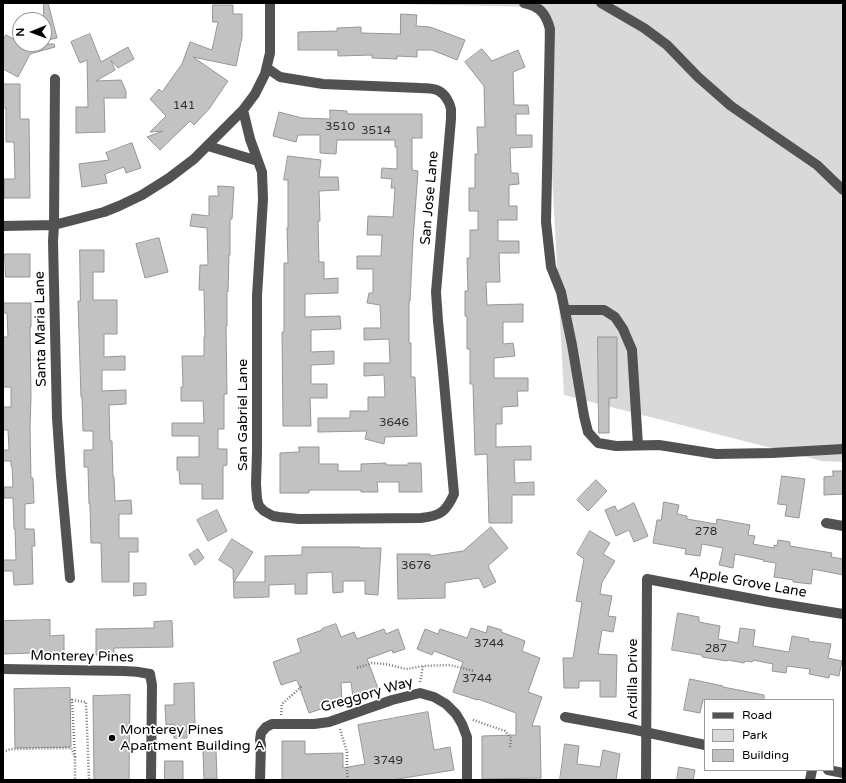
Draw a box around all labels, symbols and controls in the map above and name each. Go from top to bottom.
north arrow [12,12,52,52]
text: N [14,28,27,37]
house number: 141 [173,99,195,113]
house number: 3510 [325,120,355,134]
house number: 3514 [361,124,391,138]
street label: San Jose Lane [418,150,442,246]
street label: Santa Maria Lane [32,271,50,387]
street label: San Gabriel Lane [235,359,251,471]
house number: 3646 [379,416,409,430]
house number: 278 [695,525,717,539]
house number: 3676 [401,559,431,573]
street label: Apple Grove Lane [688,564,808,602]
house number: 3744 [474,637,504,651]
street label: Ardilla Drive [625,639,641,719]
house number: 287 [705,642,727,656]
street label: Monterey Pines [30,648,134,666]
house number: 3744 [462,672,492,686]
street label: Greggory Way [319,674,415,716]
legend [704,699,834,771]
text: Road [742,708,772,722]
place label: Monterey Pines Apartment Building A [120,722,265,754]
text: Park [742,728,768,742]
marker: Monterey Pines Apartment Building A [107,733,117,743]
text: Building [742,748,789,762]
house number: 3749 [373,754,403,768]

